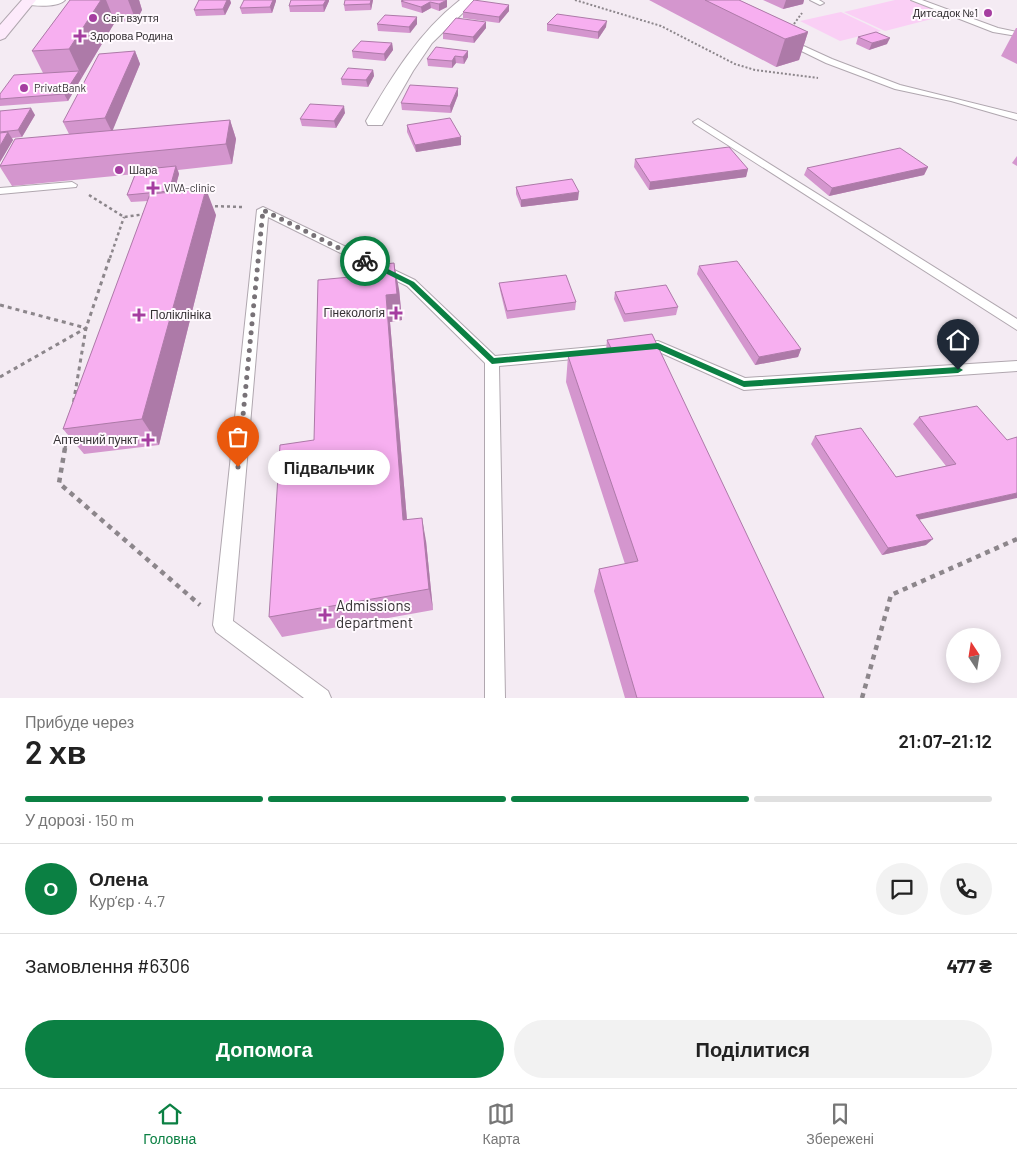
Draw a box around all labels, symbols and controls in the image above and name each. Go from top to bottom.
place label: Дитсадок №1 [913,6,978,19]
marker: Дитсадок №1 [982,7,994,19]
place label: Світ взуття [103,11,159,24]
marker: Світ взуття [87,12,99,24]
place label: Здорова Родина [90,29,174,42]
marker: Здорова Родина [74,30,86,42]
place label: PrivatBank [34,81,86,94]
marker: PrivatBank [18,82,30,94]
place label: Шара [129,163,158,176]
marker: Шара [113,164,125,176]
marker: VIVA-clinic [146,181,160,195]
place label: VIVA-clinic [164,181,215,194]
courier [340,236,390,286]
icon: bike [351,247,379,275]
place label: Гінекологія [323,305,385,319]
marker: Гінекологія [389,306,403,320]
place label: Поліклініка [150,307,212,321]
marker: Поліклініка [132,308,146,322]
pin [937,319,979,370]
icon: home [944,326,972,354]
pin [217,416,259,467]
icon: bag [224,423,252,451]
place label: Аптечний пункт [53,432,138,447]
marker: Аптечний пункт [142,434,154,446]
callout: Підвальчик [268,450,390,484]
text: Підвальчик [284,458,374,477]
place label: Admissions department [336,596,413,631]
marker: Admissions department [318,608,332,622]
north arrow [946,628,1001,682]
map controls [946,628,1001,683]
text: Прибуде через [25,712,134,731]
text: 21:07–21:12 [898,729,992,752]
text: 2 хв [25,732,87,770]
text: У дорозі · 150 m [25,810,134,829]
button: chat [876,863,928,915]
button: phone [940,863,992,915]
text: Олена [89,867,148,890]
text: О [44,877,58,900]
text: Кур’єр · 4.7 [89,891,165,910]
text: Замовлення #6306 [25,954,190,977]
text: 477 ₴ [947,954,992,977]
button: Допомога [25,1020,504,1078]
button: Поділитися [514,1020,992,1078]
tab: Головна [143,1100,196,1147]
tab: Карта [483,1100,520,1147]
tab: Збережені [806,1100,874,1147]

